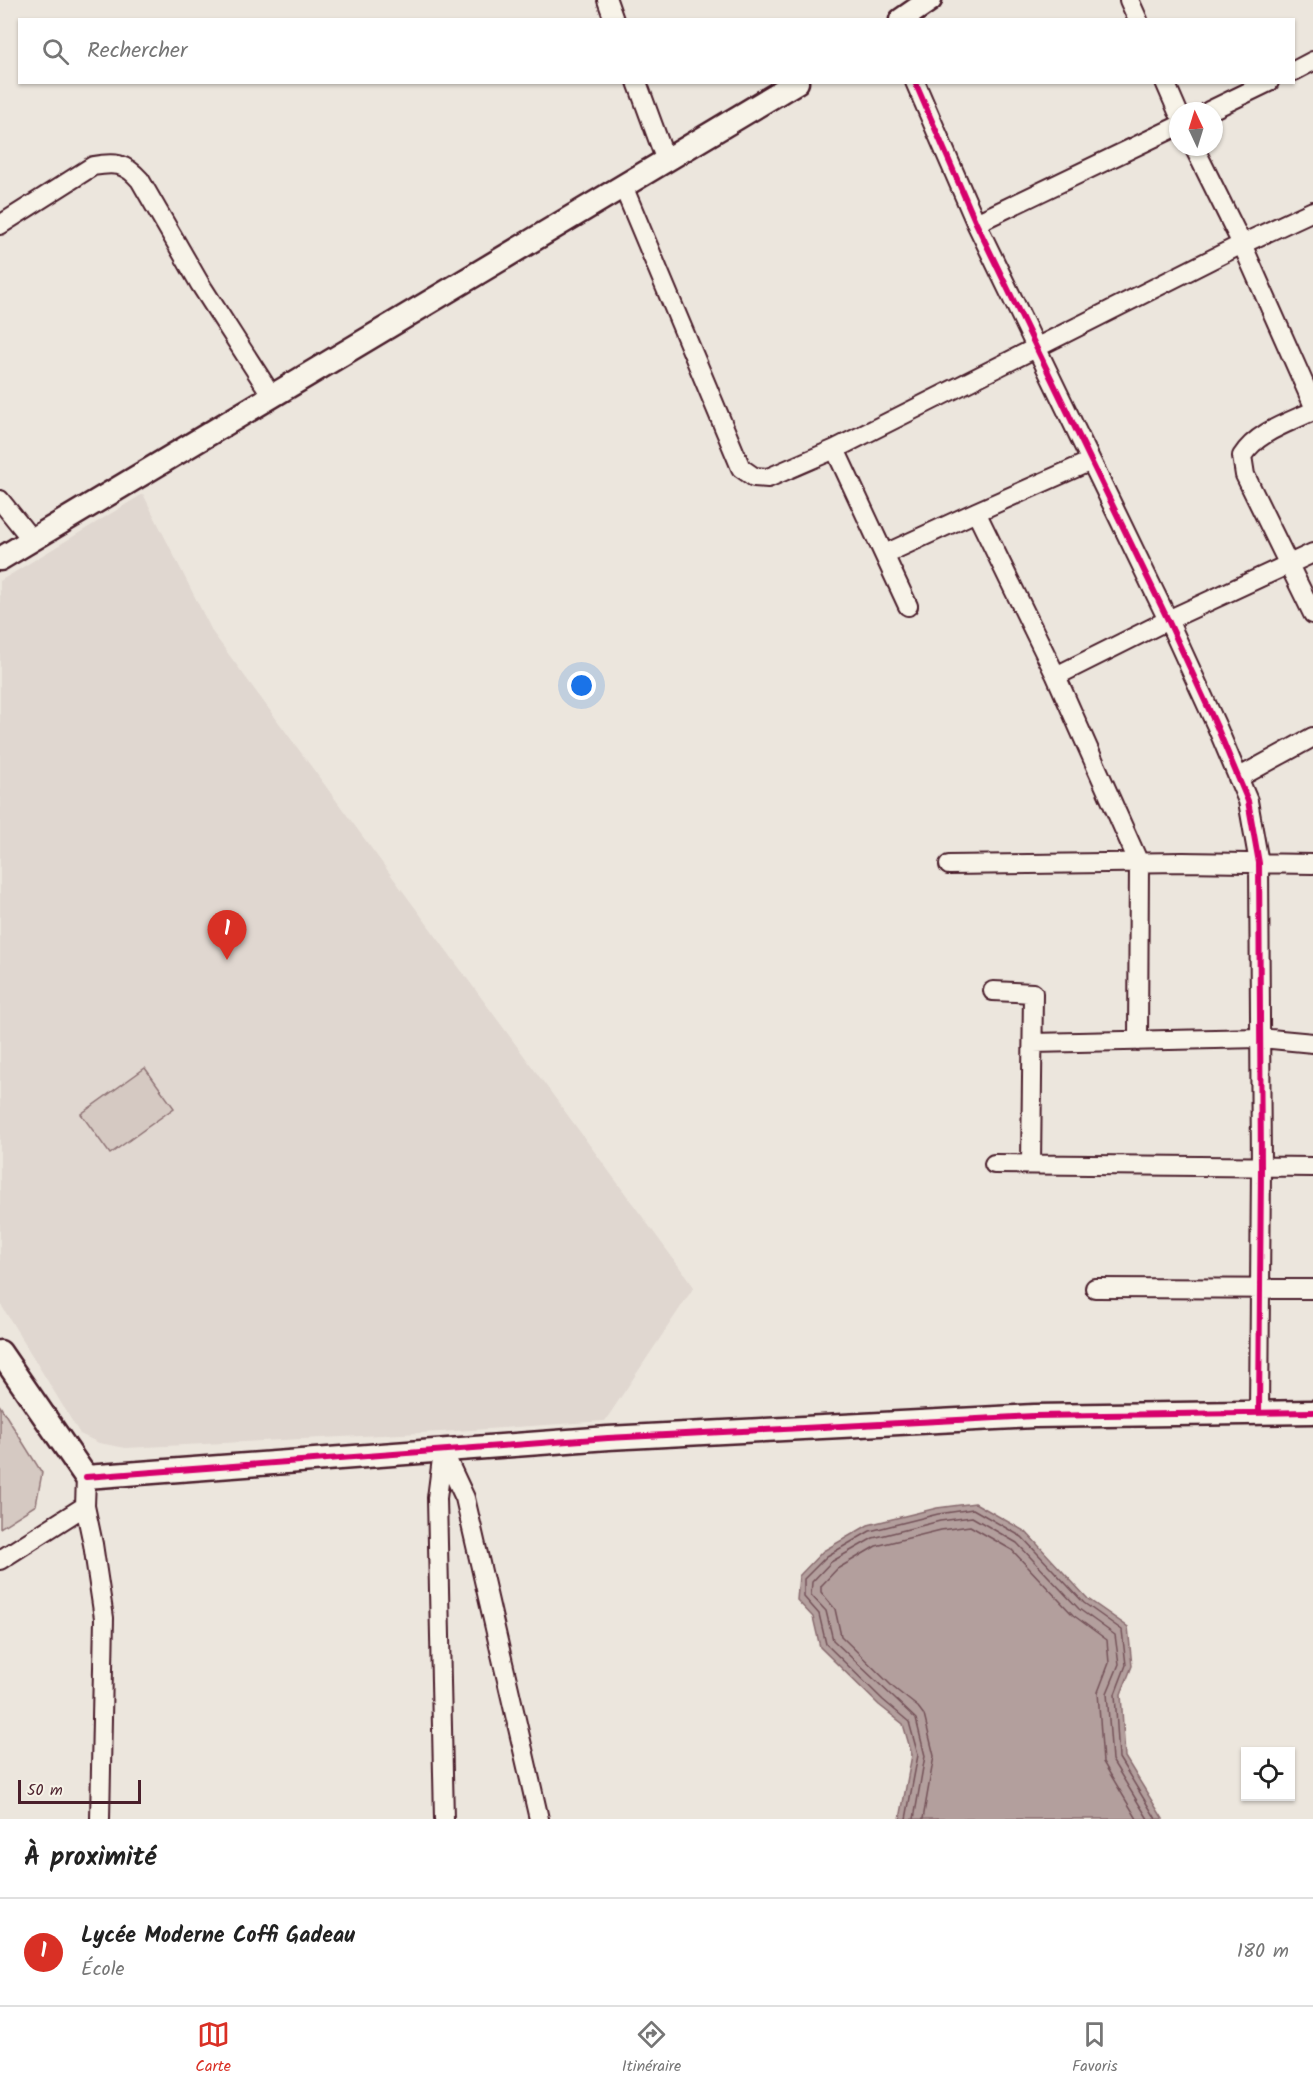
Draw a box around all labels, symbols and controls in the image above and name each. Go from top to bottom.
search box [18,18,1295,84]
text: Rechercher [87,34,187,69]
icon: search [39,35,72,68]
north arrow [1169,102,1223,156]
your location [567,671,596,700]
pin: 1 [208,910,246,960]
map controls [1241,1747,1295,1801]
button: locate [1241,1747,1295,1801]
scale bar [18,1777,141,1804]
text: 50 m [27,1778,63,1803]
text: À proximité [24,1837,156,1879]
text: Lycée Moderne Coffi Gadeau [81,1919,355,1954]
text: 1 [40,1936,47,1968]
text: 180 m [1237,1936,1289,1968]
text: École [81,1954,125,1986]
tab: Carte [195,2018,231,2079]
tab: Itinéraire [622,2018,681,2079]
tab: Favoris [1072,2018,1118,2079]

